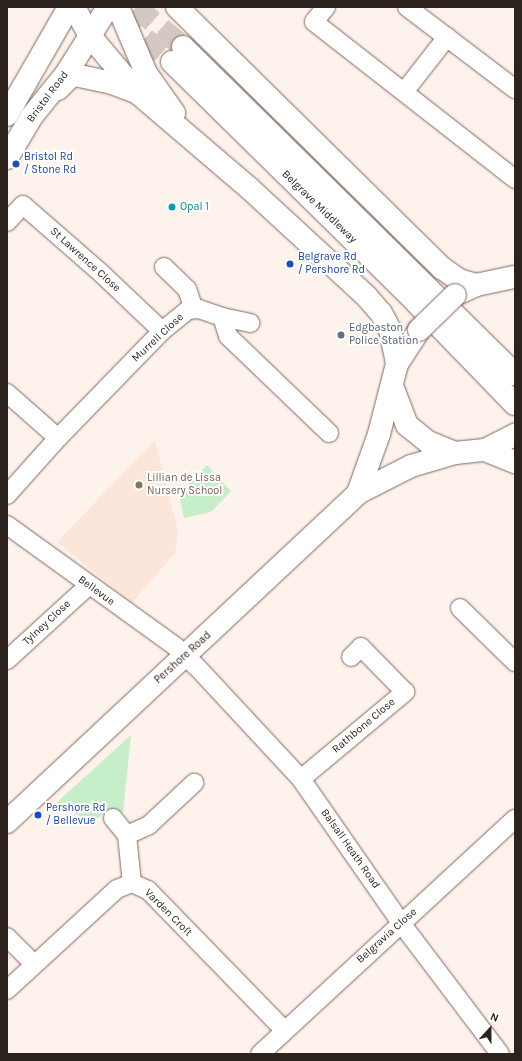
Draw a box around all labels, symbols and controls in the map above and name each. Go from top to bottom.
street label: Bristol Road [24,69,72,125]
place label: Bristol Rd / Stone Rd [24,151,76,177]
marker: Bristol Rd / Stone Rd [11,159,21,169]
street label: Belgrave Middleway [279,168,359,246]
place label: Opal 1 [180,200,209,214]
marker: Opal 1 [167,202,177,212]
street label: St Lawrence Close [47,225,123,295]
place label: Belgrave Rd / Pershore Rd [298,251,365,277]
marker: Belgrave Rd / Pershore Rd [285,259,295,269]
street label: Murrell Close [130,311,186,365]
place label: Edgbaston Police Station [349,322,418,348]
marker: Edgbaston Police Station [336,330,346,340]
place label: Lillian de Lissa Nursery School [147,472,222,498]
marker: Lillian de Lissa Nursery School [134,480,144,490]
street label: Bellevue [75,573,117,609]
street label: Tylney Close [21,598,73,648]
street label: Pershore Road [152,629,214,687]
street label: Rathbone Close [330,696,398,756]
place label: Pershore Rd / Bellevue [46,802,106,828]
street label: Balsall Heath Road [318,807,382,891]
marker: Pershore Rd / Bellevue [33,810,43,820]
street label: Varden Croft [141,886,195,940]
street label: Belgravia Close [354,905,420,967]
north arrow [470,1009,510,1049]
text: N [488,1010,500,1025]

